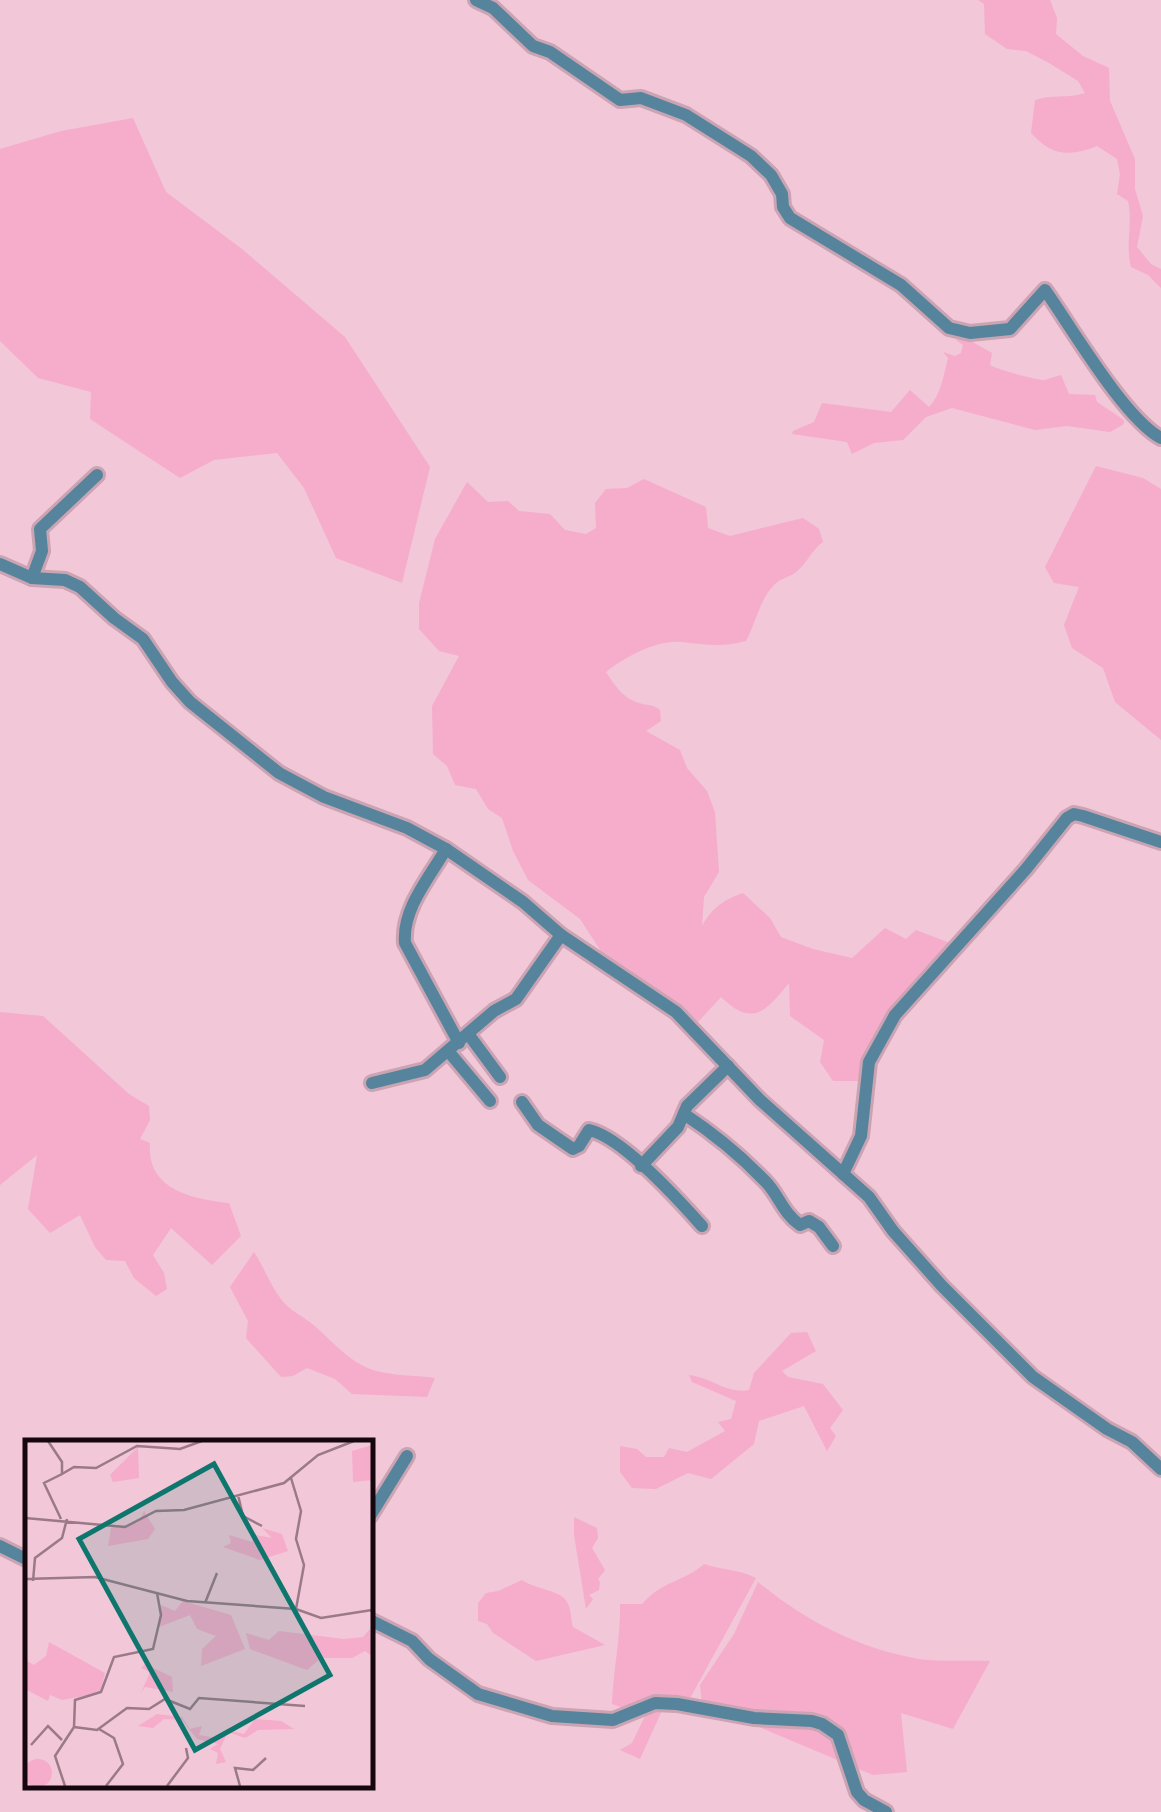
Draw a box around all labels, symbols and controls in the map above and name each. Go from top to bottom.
inset map [25,1440,372,1787]

